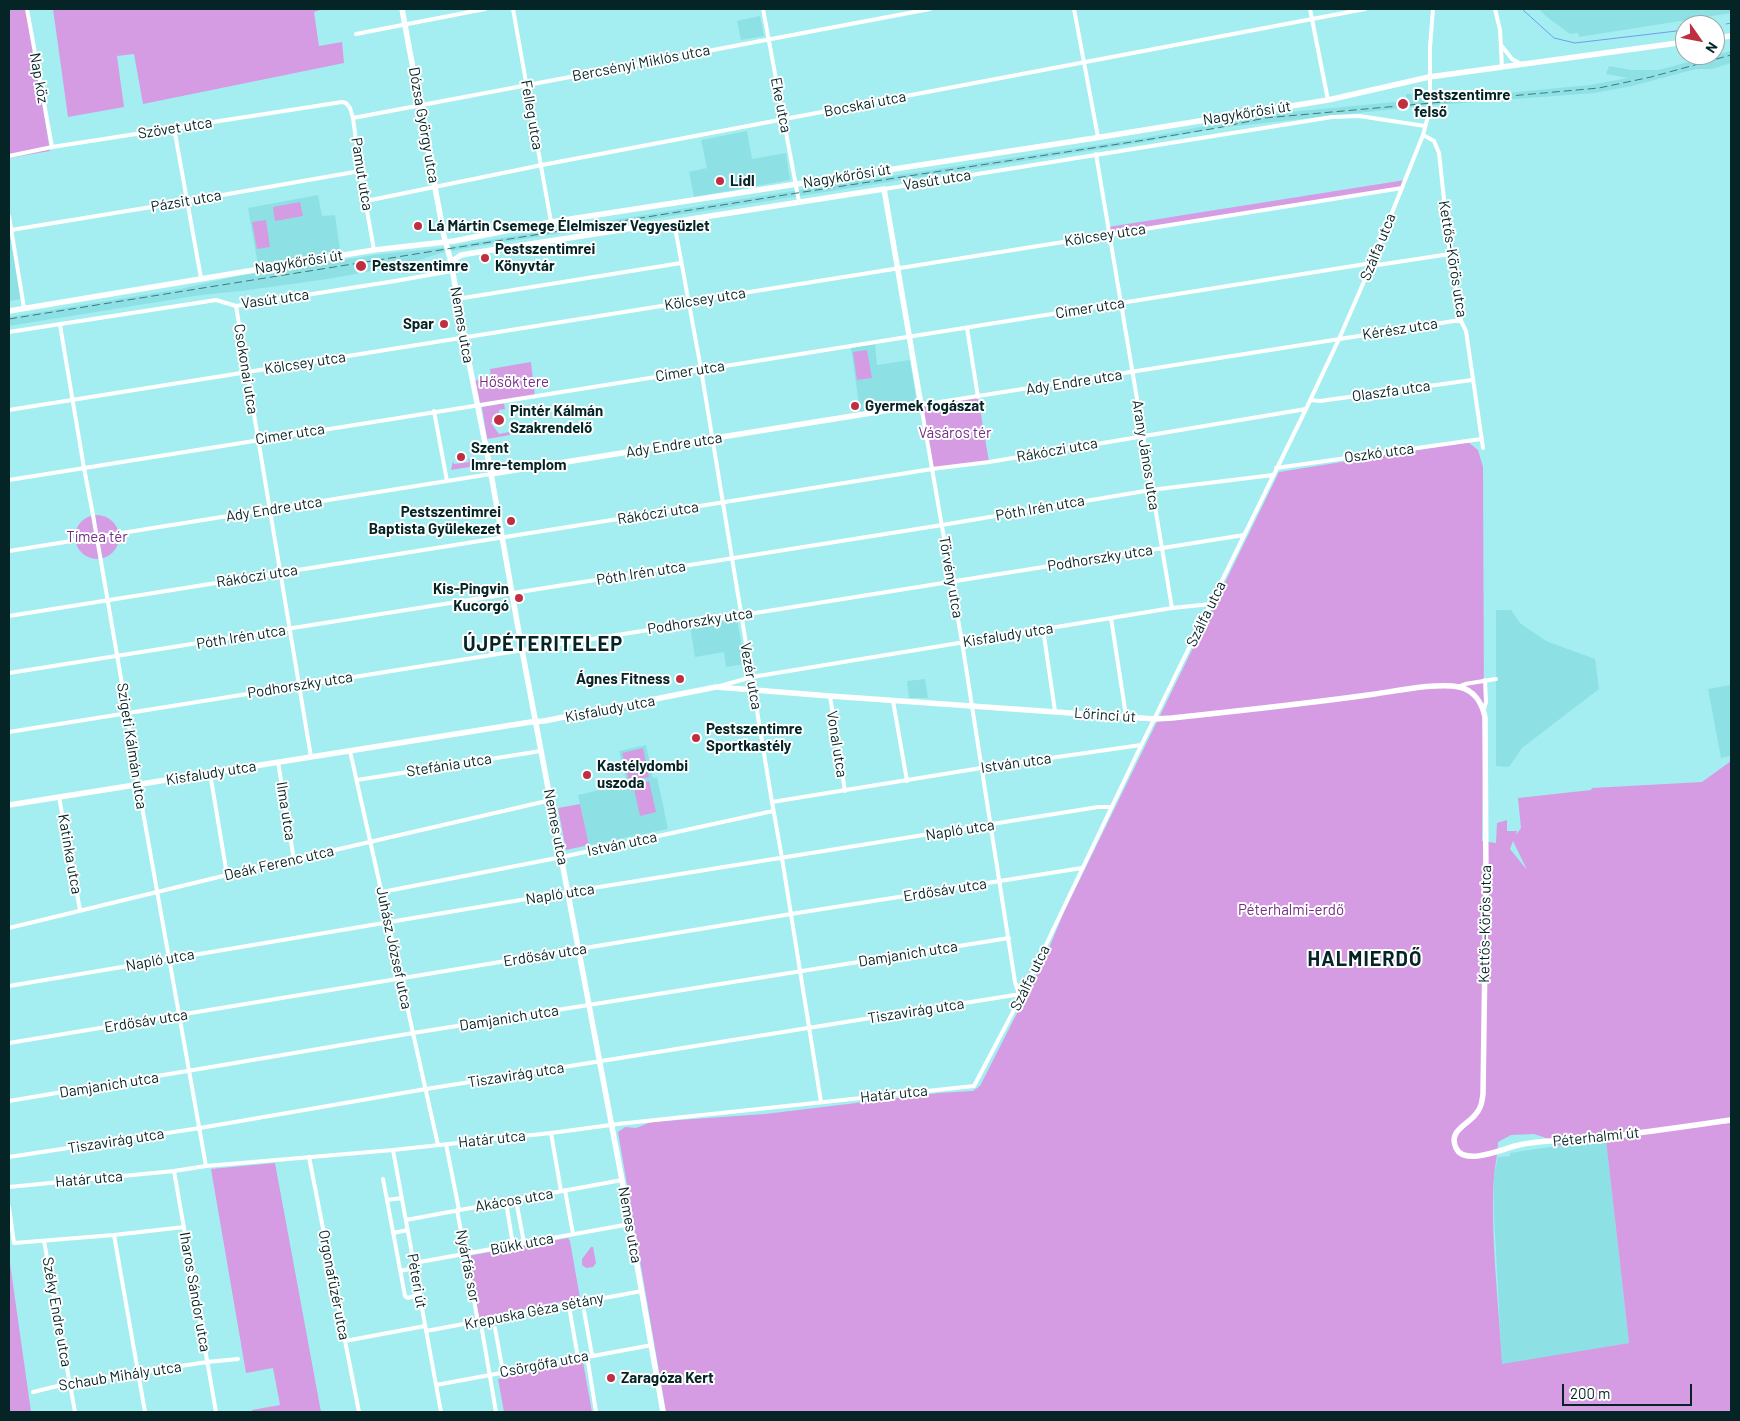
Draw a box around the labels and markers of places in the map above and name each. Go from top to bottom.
place label: Pestszentimre felső [1414,86,1510,121]
marker: Pestszentimre felső [1396,97,1410,111]
place label: Lidl [730,172,755,190]
marker: Lidl [714,175,726,187]
place label: Lá Mártin Csemege Élelmiszer Vegyesüzlet [428,217,710,235]
marker: Lá Mártin Csemege Élelmiszer Vegyesüzlet [412,220,424,232]
place label: Pestszentimrei Könyvtár [495,240,595,275]
marker: Pestszentimrei Könyvtár [479,252,491,264]
place label: Pestszentimre [372,257,468,275]
marker: Pestszentimre [354,259,368,273]
place label: Spar [403,315,434,333]
marker: Spar [438,318,450,330]
place label: Gyermek fogászat [865,397,985,415]
marker: Gyermek fogászat [849,400,861,412]
place label: Pintér Kálmán Szakrendelő [510,402,603,437]
marker: Pintér Kálmán Szakrendelő [492,413,506,427]
place label: Szent Imre-templom [471,439,567,474]
marker: Szent Imre-templom [455,451,467,463]
place label: Pestszentimrei Baptista Gyülekezet [369,503,501,538]
marker: Pestszentimrei Baptista Gyülekezet [505,515,517,527]
place label: Kis-Pingvin Kucorgó [433,580,509,615]
marker: Kis-Pingvin Kucorgó [513,592,525,604]
place label: Ágnes Fitness [576,670,670,688]
marker: Ágnes Fitness [674,673,686,685]
place label: Pestszentimre Sportkastély [706,720,802,755]
marker: Pestszentimre Sportkastély [690,732,702,744]
place label: Kastélydombi uszoda [597,757,688,792]
marker: Kastélydombi uszoda [581,769,593,781]
place label: Zaragóza Kert [621,1369,714,1387]
marker: Zaragóza Kert [605,1372,617,1384]

